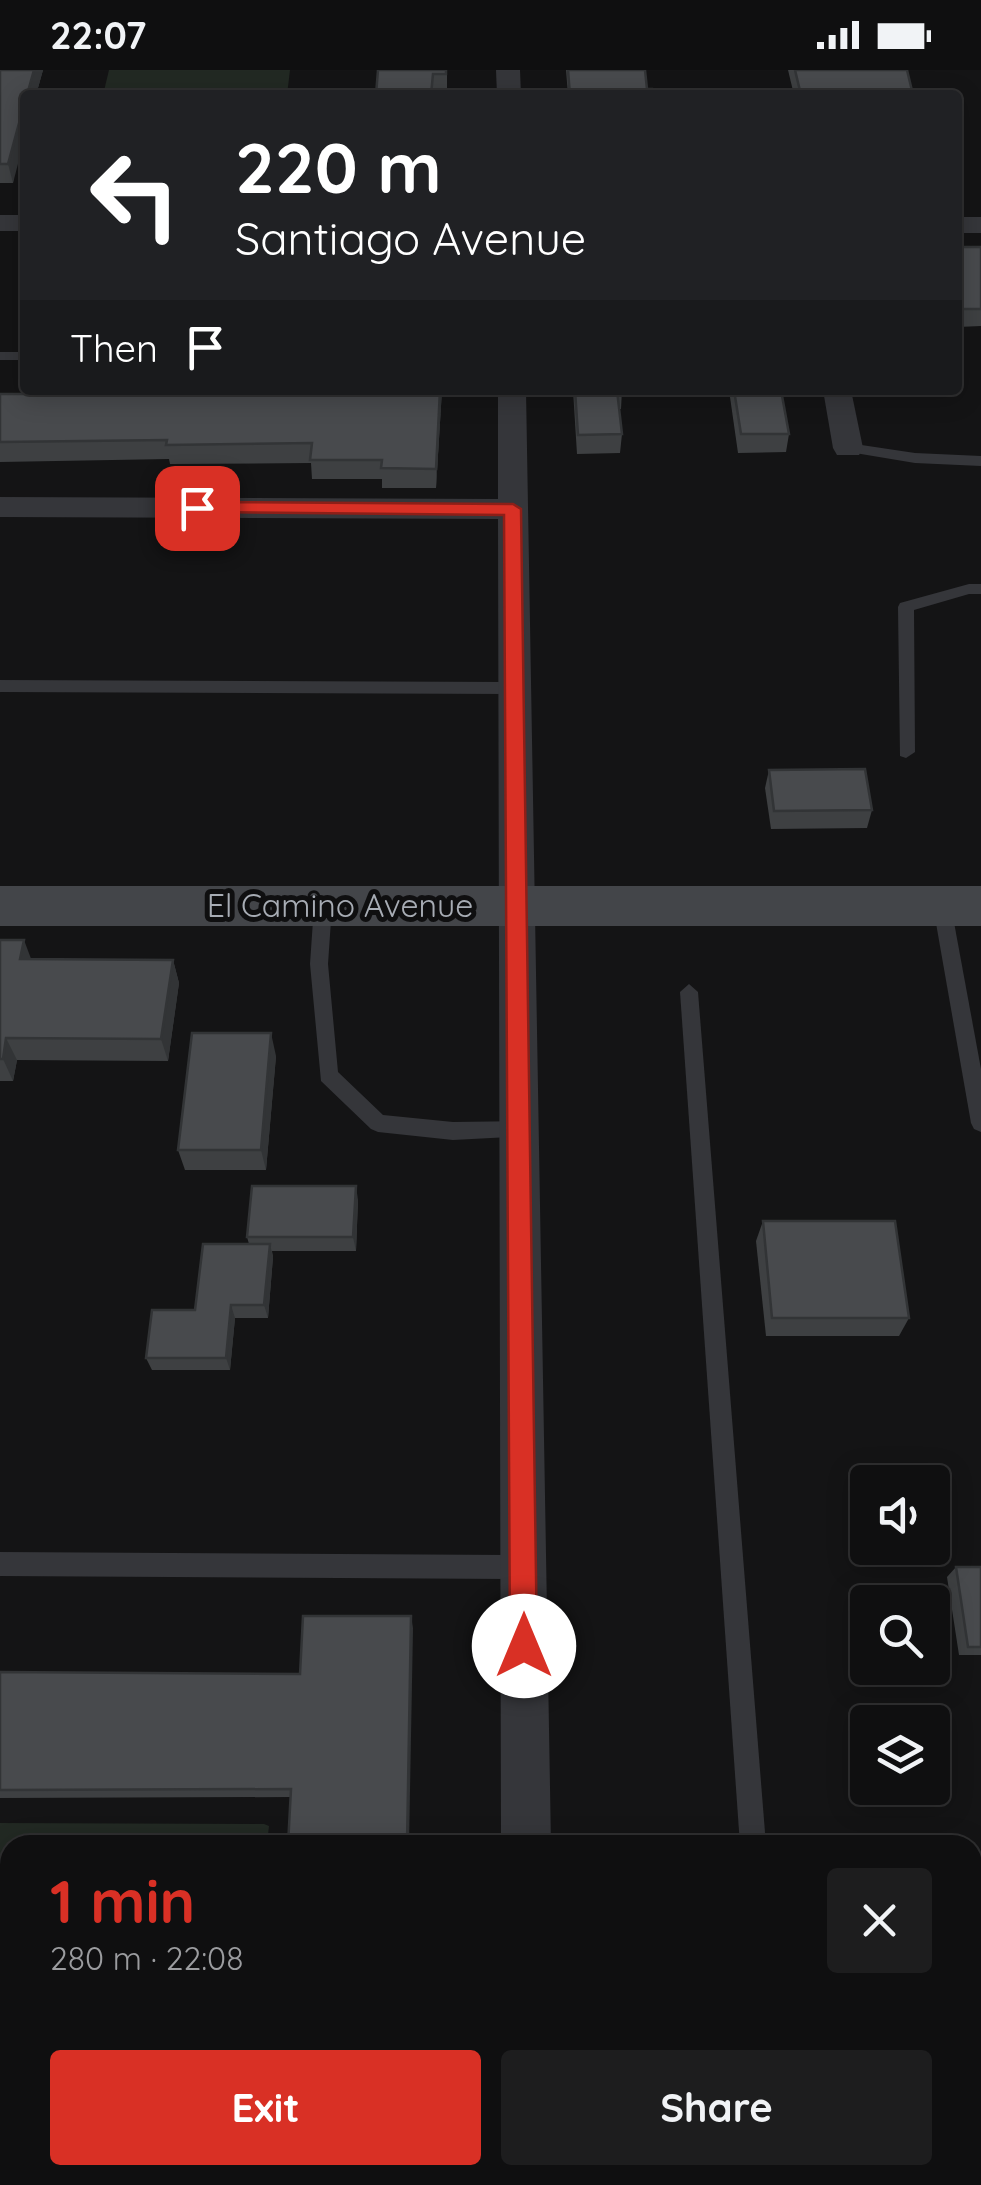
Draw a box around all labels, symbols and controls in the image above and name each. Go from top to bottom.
text: 22:07 [50,11,146,59]
text: 220 m [235,123,442,211]
icon: left [70,130,200,260]
text: Santiago Avenue [235,210,586,266]
icon: arrive [178,320,233,375]
text: Then [70,324,158,372]
pin [155,466,240,551]
icon: arrive [170,481,225,536]
street label: El Camino Avenue [207,885,473,925]
map controls [850,1465,950,1805]
button: sound [850,1465,950,1565]
button: search [850,1585,950,1685]
position arrow [472,1594,576,1698]
button: layers [850,1705,950,1805]
text: 1 min [50,1863,195,1938]
button: close [827,1868,932,1973]
text: 280 m · 22:08 [50,1938,243,1978]
button: Exit [50,2050,481,2165]
button: Share [501,2050,932,2165]

